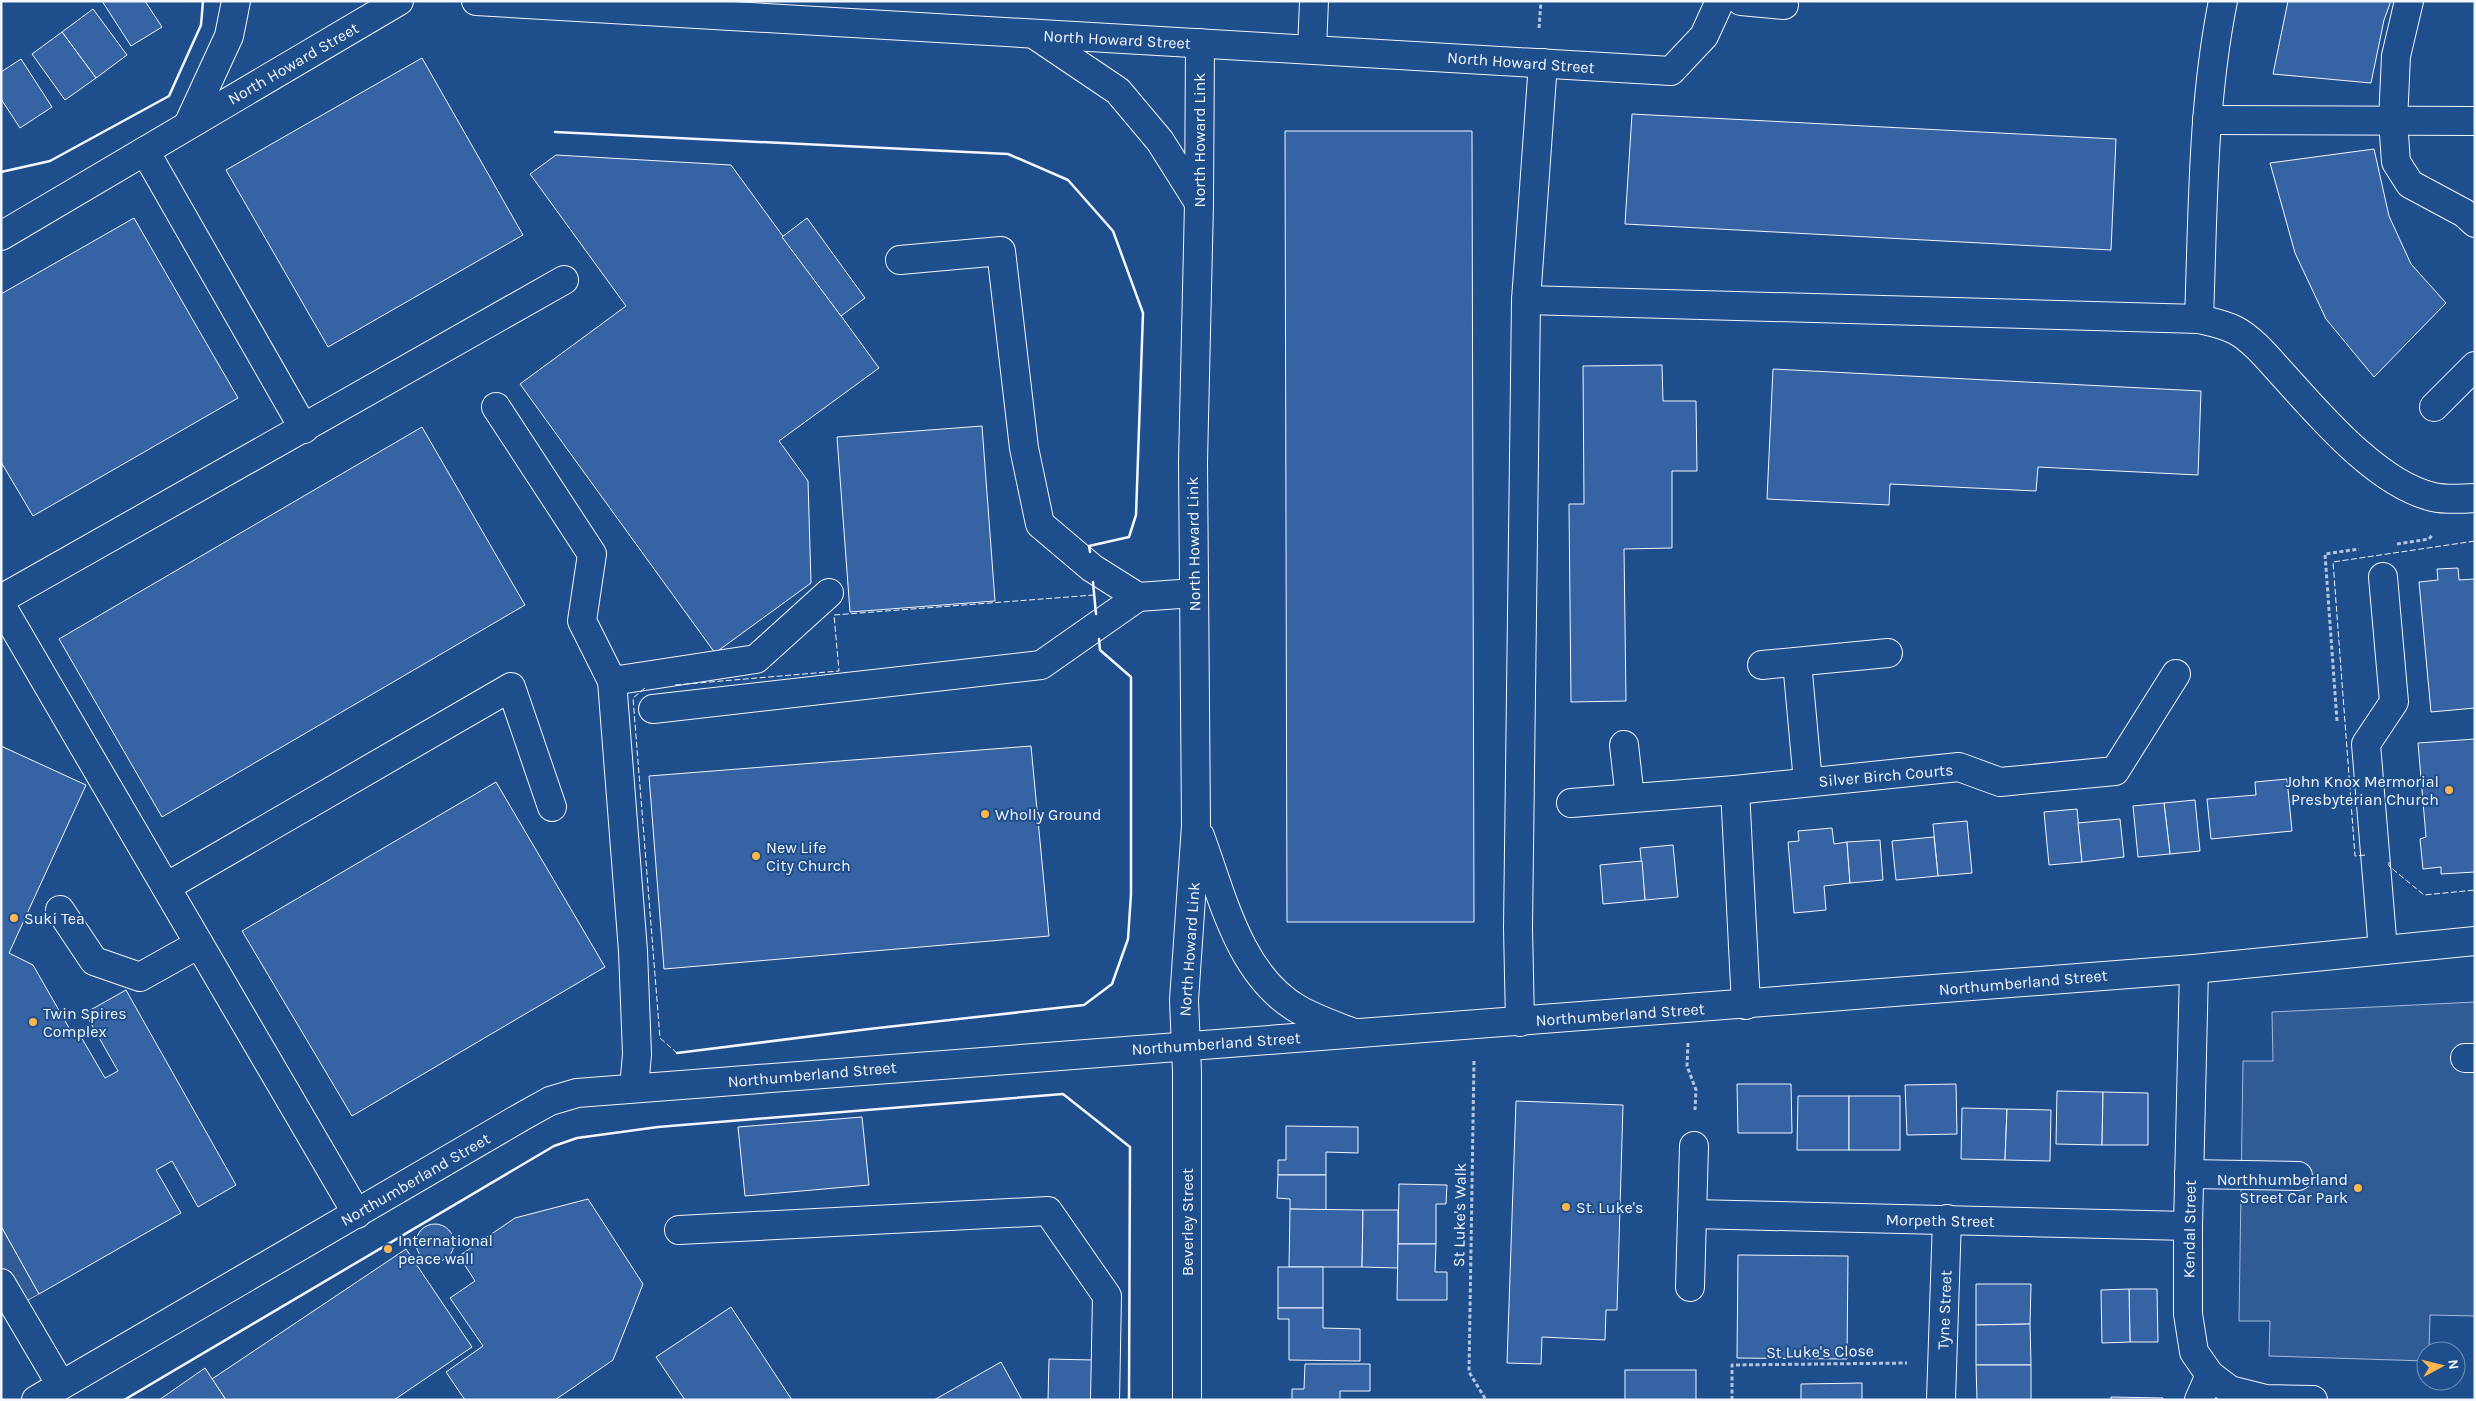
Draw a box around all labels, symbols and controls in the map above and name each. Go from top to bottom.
street label: North Howard Street [225,18,362,109]
street label: North Howard Street [1043,26,1191,53]
street label: North Howard Street [1447,48,1595,77]
street label: North Howard Link [1190,73,1209,207]
street label: North Howard Link [1183,476,1204,612]
street label: Silver Birch Courts [1818,760,1954,791]
place label: John Knox Mermorial Presbyterian Church [2285,772,2439,809]
marker: John Knox Mermorial Presbyterian Church [2443,784,2455,796]
place label: Wholly Ground [995,805,1102,824]
marker: Wholly Ground [979,808,991,820]
place label: New Life City Church [766,838,851,875]
marker: New Life City Church [750,850,762,862]
street label: North Howard Link [1175,881,1204,1017]
place label: Suki Tea [24,909,85,928]
marker: Suki Tea [8,912,20,924]
street label: Northumberland Street [1938,966,2108,999]
street label: Northumberland Street [1535,999,1705,1030]
place label: Twin Spires Complex [43,1004,127,1041]
marker: Twin Spires Complex [27,1016,39,1028]
street label: Northumberland Street [1131,1028,1301,1059]
street label: Northumberland Street [727,1058,897,1091]
street label: Northumberland Street [337,1129,493,1230]
street label: St Luke's Walk [1449,1163,1470,1267]
street label: Beverley Street [1178,1168,1197,1276]
place label: Northhumberland Street Car Park [2217,1170,2348,1207]
street label: Kendal Street [2179,1180,2200,1278]
marker: Northhumberland Street Car Park [2352,1182,2364,1194]
place label: St. Luke's [1576,1198,1643,1217]
marker: St. Luke's [1560,1201,1572,1213]
street label: Morpeth Street [1885,1210,1995,1231]
place label: International peace wall [398,1231,493,1268]
marker: International peace wall [382,1243,394,1255]
street label: Tyne Street [1934,1270,1955,1350]
street label: St Luke's Close [1766,1341,1874,1362]
north arrow [2416,1341,2466,1391]
text: N [2444,1358,2462,1370]

